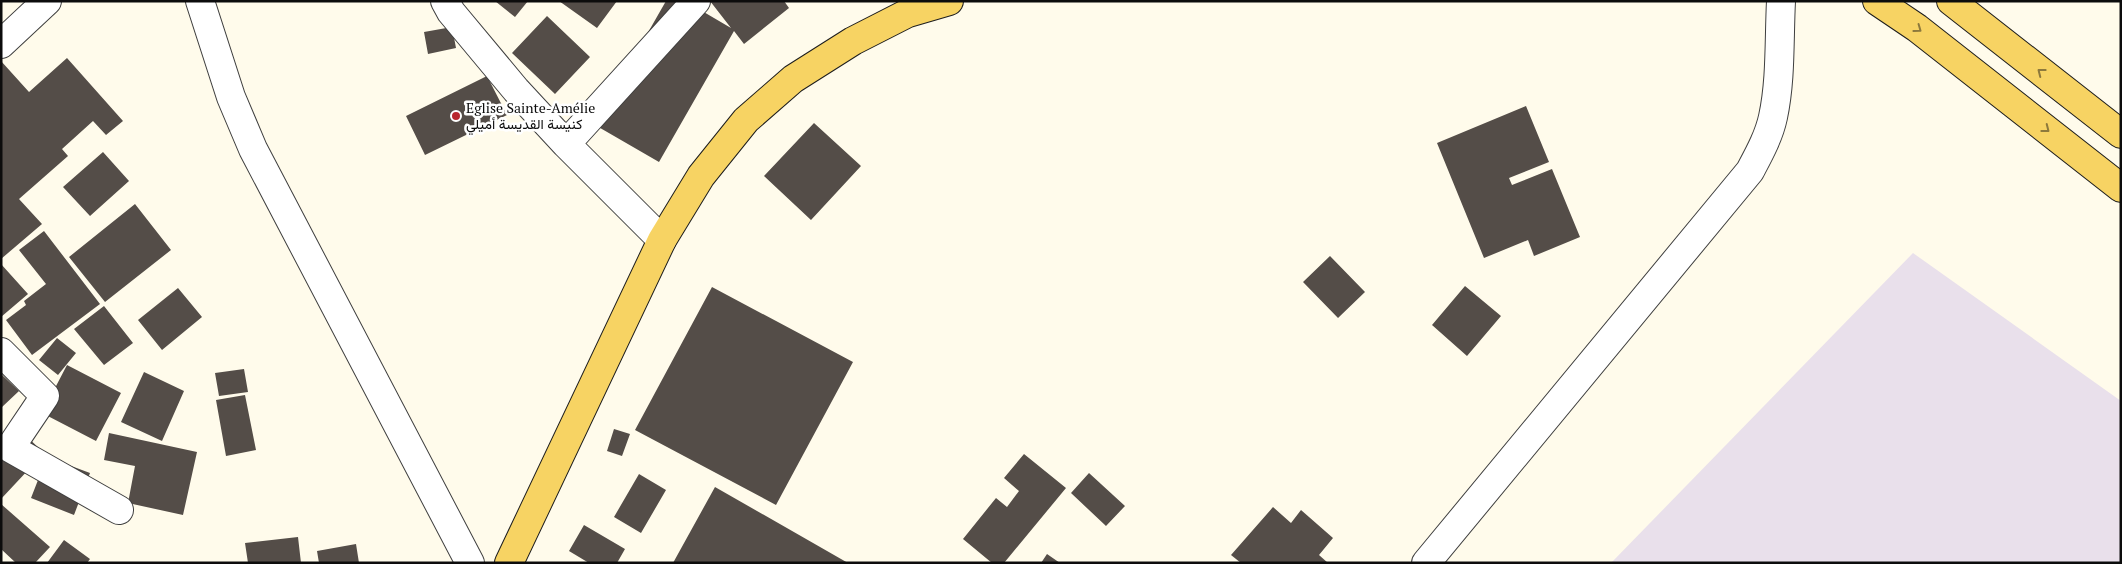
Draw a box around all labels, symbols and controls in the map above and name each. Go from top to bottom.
one-way arrow [1912,23,1922,32]
one-way arrow [2038,69,2047,77]
place label: Eglise Sainte-Amélie كنيسة القديسة أميلي [466,98,595,136]
marker: Eglise Sainte-Amélie كنيسة القديسة أميلي [450,110,462,122]
one-way arrow [2040,123,2050,132]

